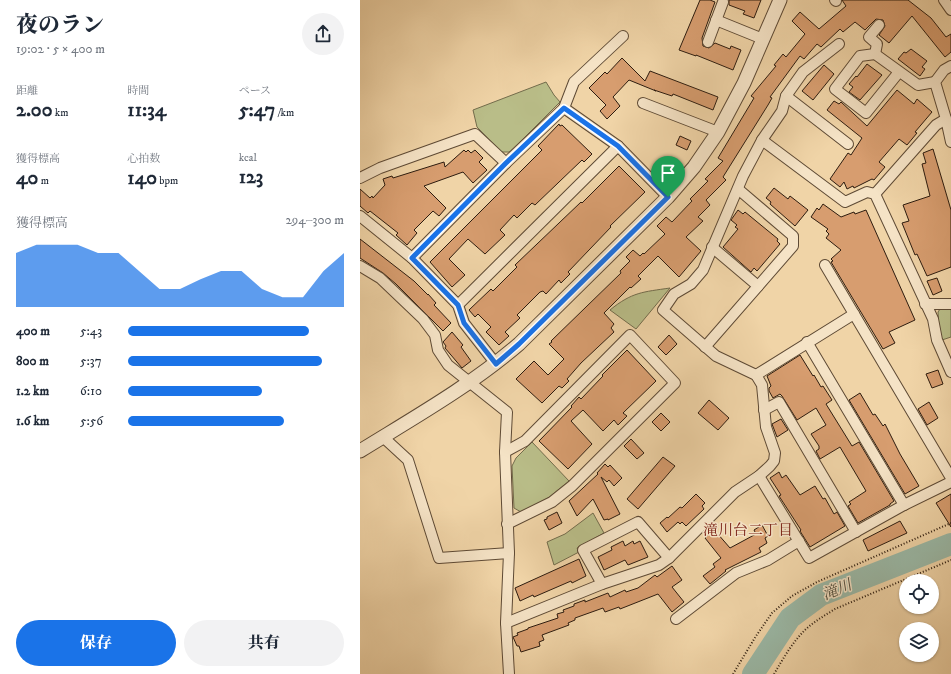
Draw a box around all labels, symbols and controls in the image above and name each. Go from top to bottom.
text: 夜のラン [16,12,104,39]
button: share [302,13,344,55]
text: 19:02 · 5 × 400 m [16,41,105,57]
text: 距離 [16,84,38,98]
text: 時間 [127,84,149,98]
text: ペース [239,84,271,98]
text: 2.00 [16,98,52,123]
text: 11:34 [127,98,166,123]
text: 5:47 [239,98,275,123]
text: km [52,106,68,120]
text: /km [275,106,294,120]
text: kcal [239,151,257,165]
text: 獲得標高 [16,152,60,166]
text: 心拍数 [127,152,160,166]
pin [651,156,685,197]
icon: arrive [657,162,679,184]
text: 123 [239,165,263,190]
text: 40 [16,166,38,191]
text: 140 [127,166,157,191]
text: m [38,174,49,188]
text: bpm [157,174,178,188]
text: 294–300 m [285,212,344,228]
text: 獲得標高 [16,215,68,231]
text: 400 m [16,323,50,339]
text: 5:43 [80,323,102,339]
text: 800 m [16,353,49,369]
text: 5:37 [80,353,102,369]
text: 1.2 km [16,383,49,399]
text: 6:10 [80,383,102,399]
text: 1.6 km [16,413,50,429]
text: 5:56 [80,413,103,429]
district label: 滝川台二丁目 [703,521,793,540]
map controls [899,574,939,662]
button: locate [899,574,939,614]
water label: 滝川 [819,575,856,605]
button: 保存 [16,620,176,666]
button: 共有 [184,620,344,666]
button: layers [899,622,939,662]

